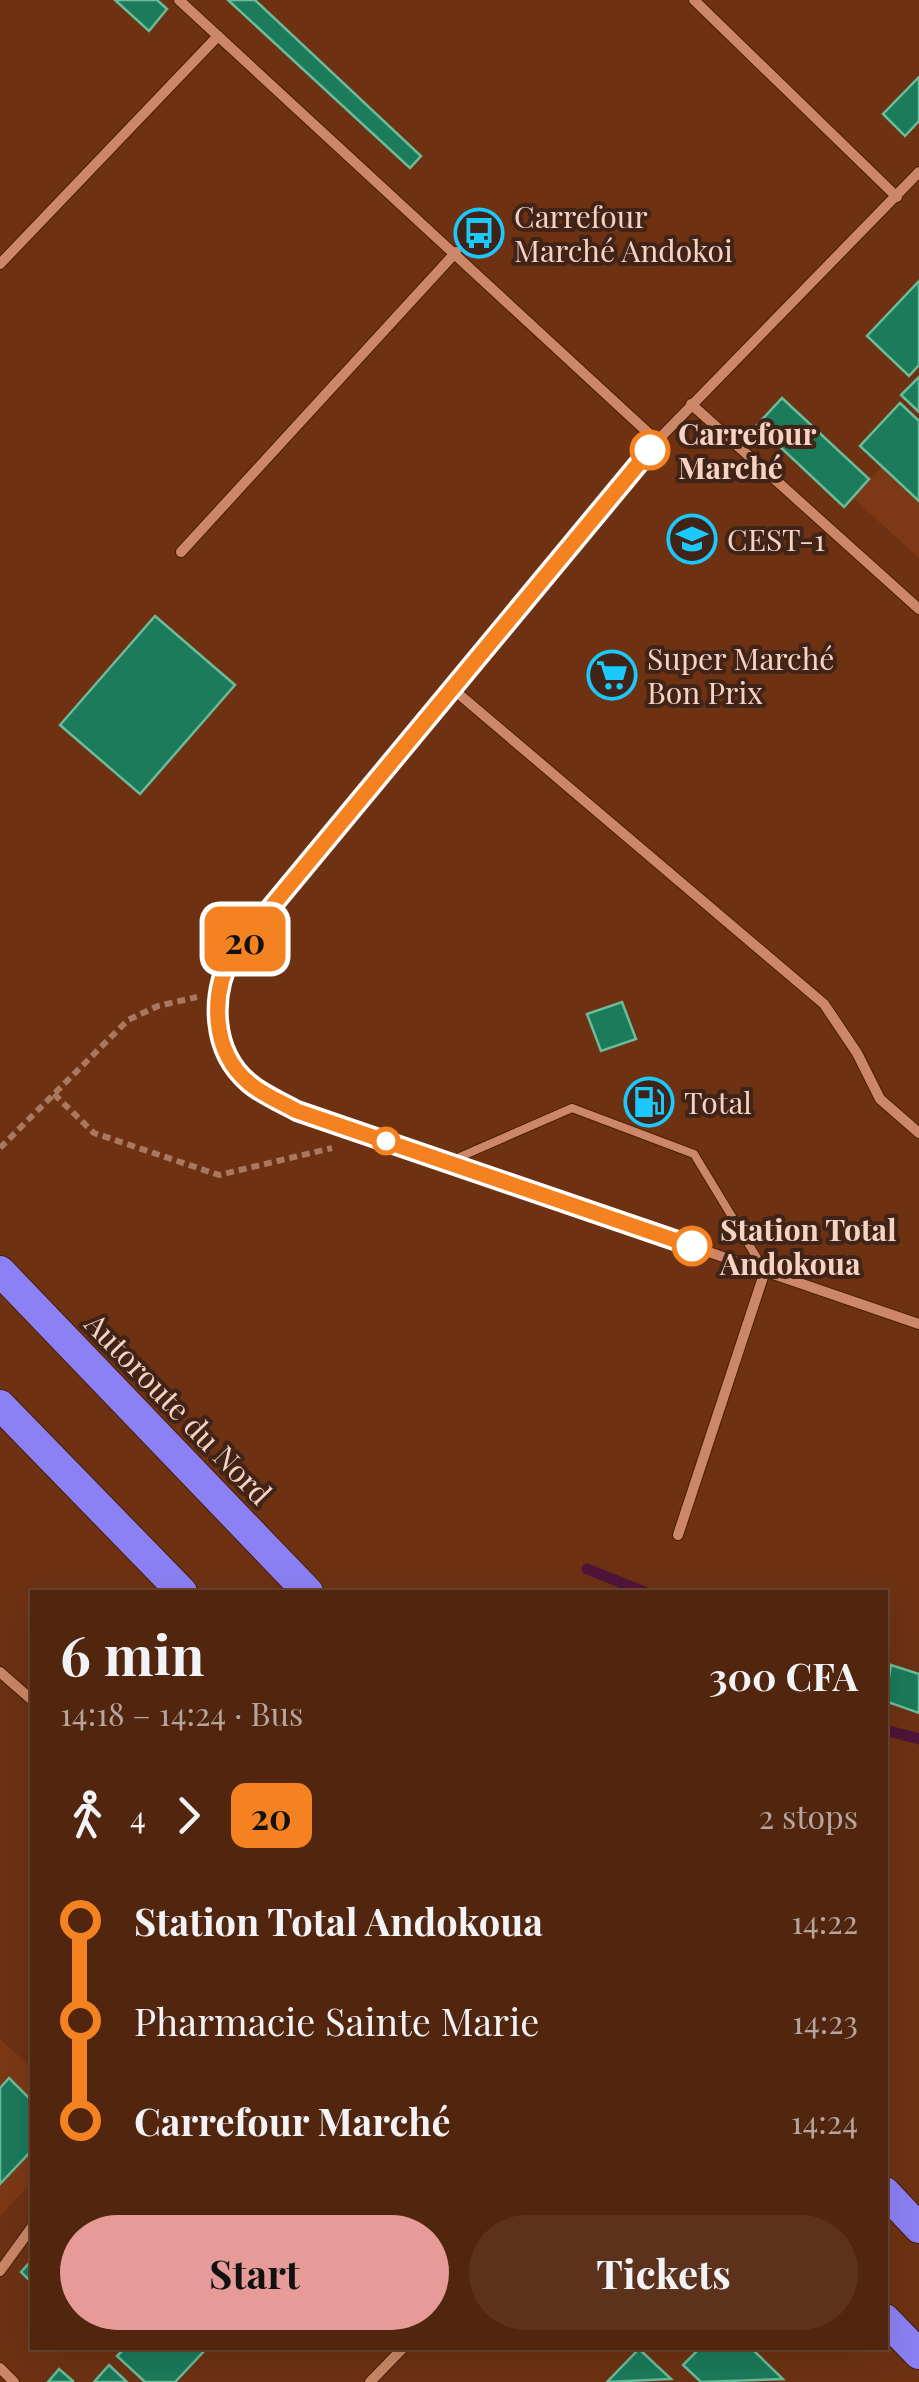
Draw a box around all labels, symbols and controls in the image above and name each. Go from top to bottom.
place label: Carrefour Marché Andokoi [514,196,733,270]
bus stop icon: Carrefour Marché Andokoi [453,207,505,259]
place label: Carrefour Marché [678,413,817,487]
marker: Carrefour Marché [631,431,669,469]
school or university icon: CEST-1 [666,513,718,565]
place label: CEST-1 [727,519,825,559]
place label: Super Marché Bon Prix [647,638,835,712]
supermarket icon: Super Marché Bon Prix [586,649,638,701]
line badge: 20 [200,906,290,972]
text: 20 [225,916,265,963]
fuel station icon: Total [623,1076,675,1128]
place label: Total [684,1082,752,1122]
unlabelled marker [373,1128,399,1154]
place label: Station Total Andokoua [719,1209,896,1283]
marker: Station Total Andokoua [673,1227,711,1265]
street label: Autoroute du Nord [76,1303,281,1513]
text: 6 min [60,1616,205,1690]
text: 300 CFA [709,1650,858,1701]
text: 14:18 – 14:24 · Bus [60,1691,303,1734]
icon: walk [60,1788,115,1843]
icon: forward [161,1788,216,1843]
text: 20 [251,1792,292,1839]
text: 4 [130,1794,146,1837]
text: 2 stops [759,1794,858,1837]
text: Station Total Andokoua [134,1895,543,1946]
text: 14:22 [791,1899,858,1942]
text: Pharmacie Sainte Marie [134,1995,540,2046]
text: 14:23 [792,1999,858,2042]
text: Carrefour Marché [134,2095,451,2146]
text: 14:24 [791,2099,858,2142]
button: Start [60,2215,449,2330]
button: Tickets [469,2215,858,2330]

